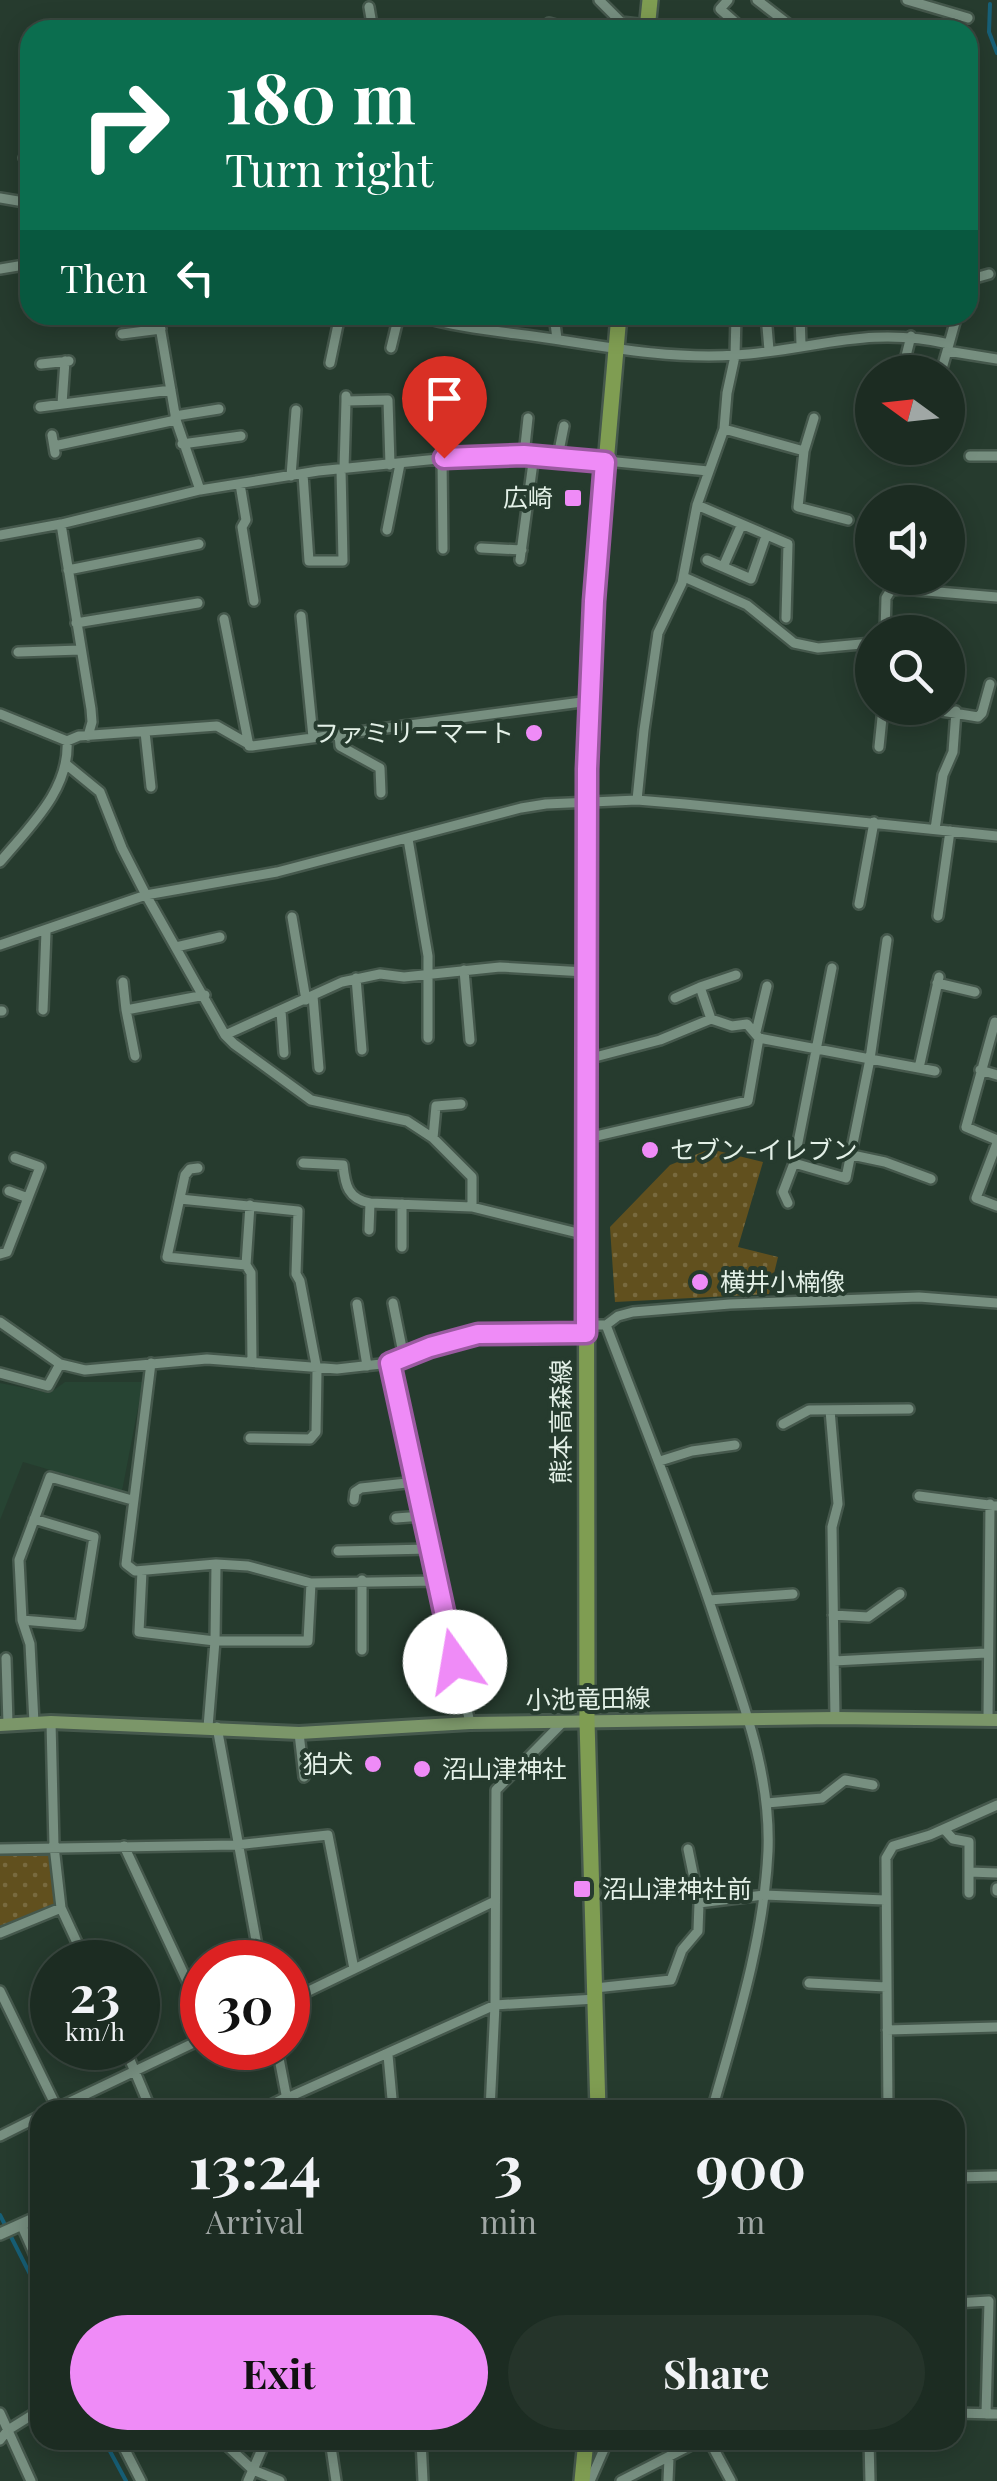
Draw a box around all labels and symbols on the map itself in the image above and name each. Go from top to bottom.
north arrow [855,355,965,465]
pin [402,356,487,459]
place label: 広崎 [503,480,553,513]
marker: 広崎 [562,487,584,509]
place label: ファミリーマート [314,715,514,748]
marker: ファミリーマート [523,722,545,744]
place label: セブン-イレブン [670,1132,857,1165]
marker: セブン-イレブン [639,1139,661,1161]
place label: 横井小楠像 [720,1264,845,1297]
marker: 横井小楠像 [689,1271,711,1293]
street label: 熊本高森線 [543,1359,576,1485]
position arrow [403,1610,507,1714]
street label: 小池竜田線 [525,1680,651,1715]
place label: 狛犬 [303,1746,353,1779]
place label: 沼山津神社 [442,1751,567,1784]
marker: 狛犬 [362,1753,384,1775]
marker: 沼山津神社 [411,1758,433,1780]
place label: 沼山津神社前 [602,1871,752,1904]
marker: 沼山津神社前 [571,1878,593,1900]
speed limit sign: 30 [180,1940,310,2070]

